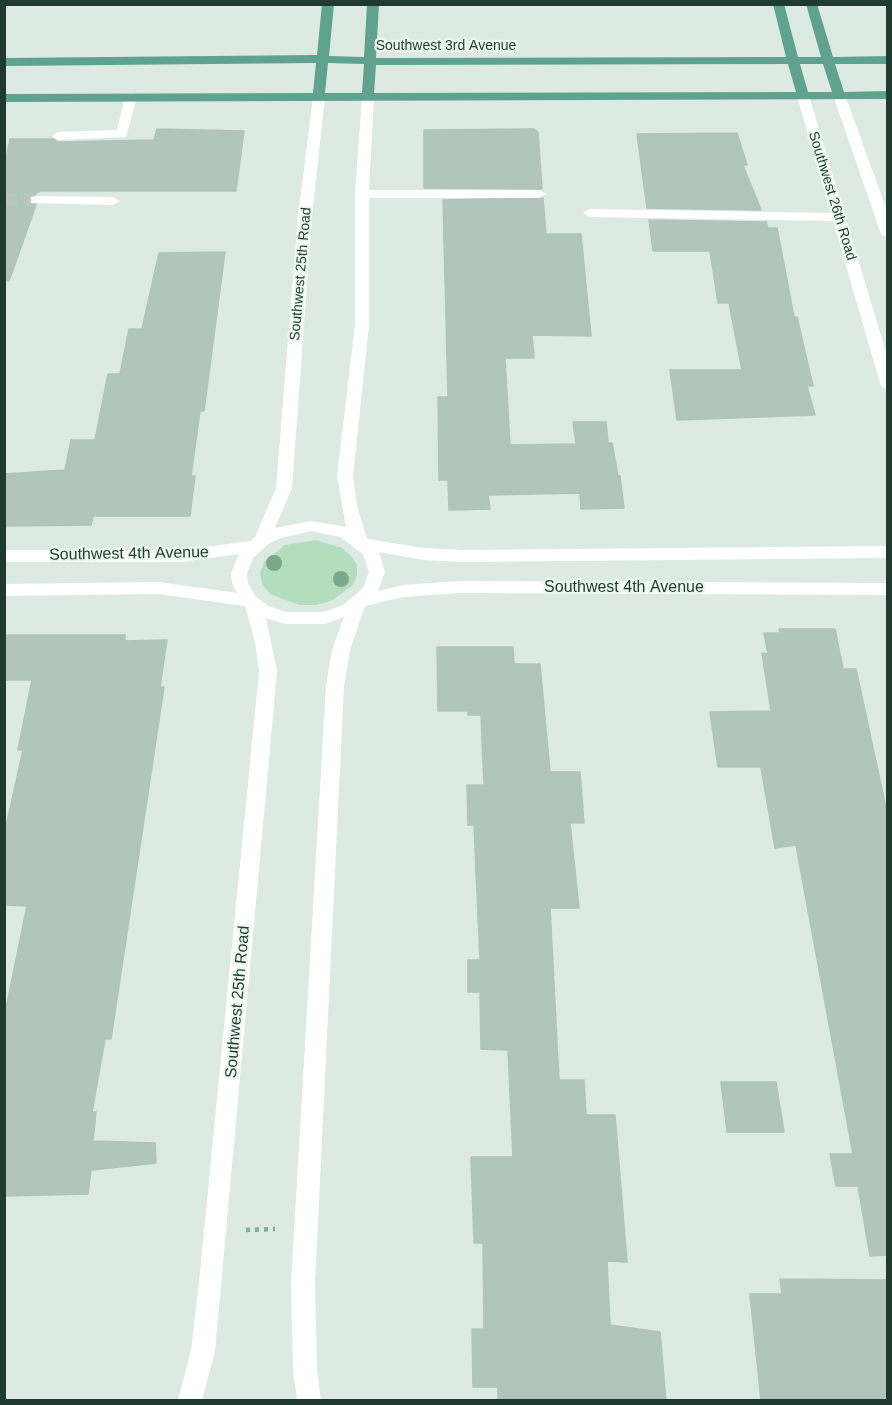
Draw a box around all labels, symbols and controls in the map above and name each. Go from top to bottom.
street label: Southwest 3rd Avenue [376,38,516,54]
street label: Southwest 26th Road [804,130,860,262]
street label: Southwest 25th Road [287,207,315,341]
street label: Southwest 4th Avenue [49,543,209,565]
street label: Southwest 4th Avenue [544,578,704,598]
street label: Southwest 25th Road [222,925,254,1079]

